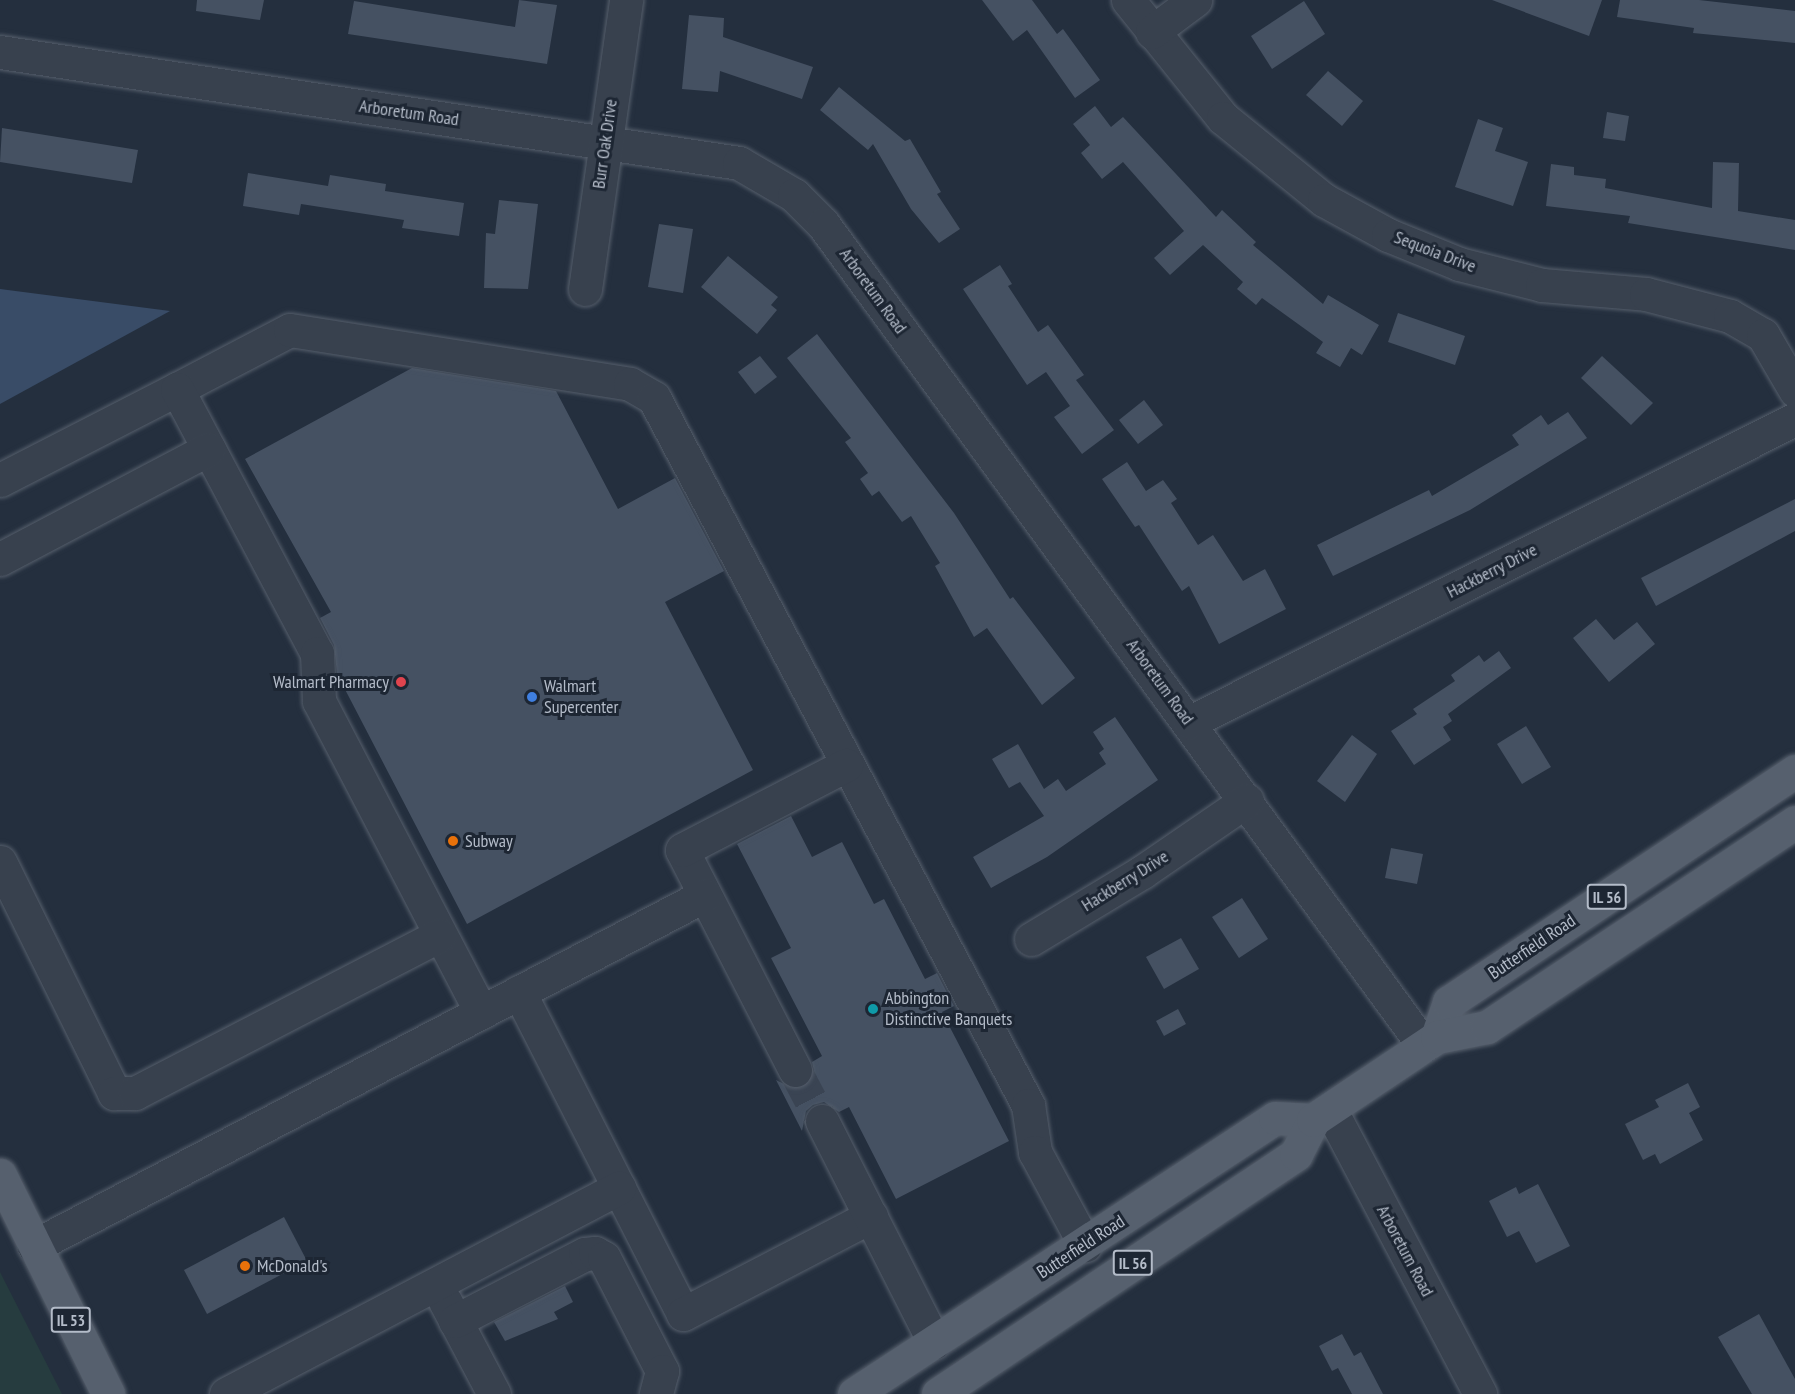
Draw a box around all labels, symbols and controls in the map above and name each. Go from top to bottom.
street label: Arboretum Road [358,95,460,131]
street label: Burr Oak Drive [588,98,622,190]
street label: Sequoia Drive [1391,227,1479,277]
street label: Arboretum Road [835,244,911,338]
street label: Hackberry Drive [1443,539,1541,603]
street label: Arboretum Road [1122,635,1198,729]
place label: Walmart Pharmacy [273,671,389,693]
marker: Walmart Pharmacy [394,675,408,689]
place label: Walmart Supercenter [544,676,618,718]
marker: Walmart Supercenter [525,690,539,704]
place label: Subway [465,830,513,852]
marker: Subway [446,834,460,848]
street label: Hackberry Drive [1077,846,1173,916]
road number: IL 56 [1586,884,1628,910]
street label: Butterfield Road [1484,910,1580,984]
place label: Abbington Distinctive Banquets [885,988,1012,1030]
marker: Abbington Distinctive Banquets [866,1002,880,1016]
street label: Arboretum Road [1372,1202,1438,1300]
street label: Butterfield Road [1033,1211,1129,1283]
road number: IL 56 [1112,1250,1154,1276]
place label: McDonald's [257,1255,328,1277]
marker: McDonald's [238,1259,252,1273]
road number: IL 53 [50,1307,92,1333]

